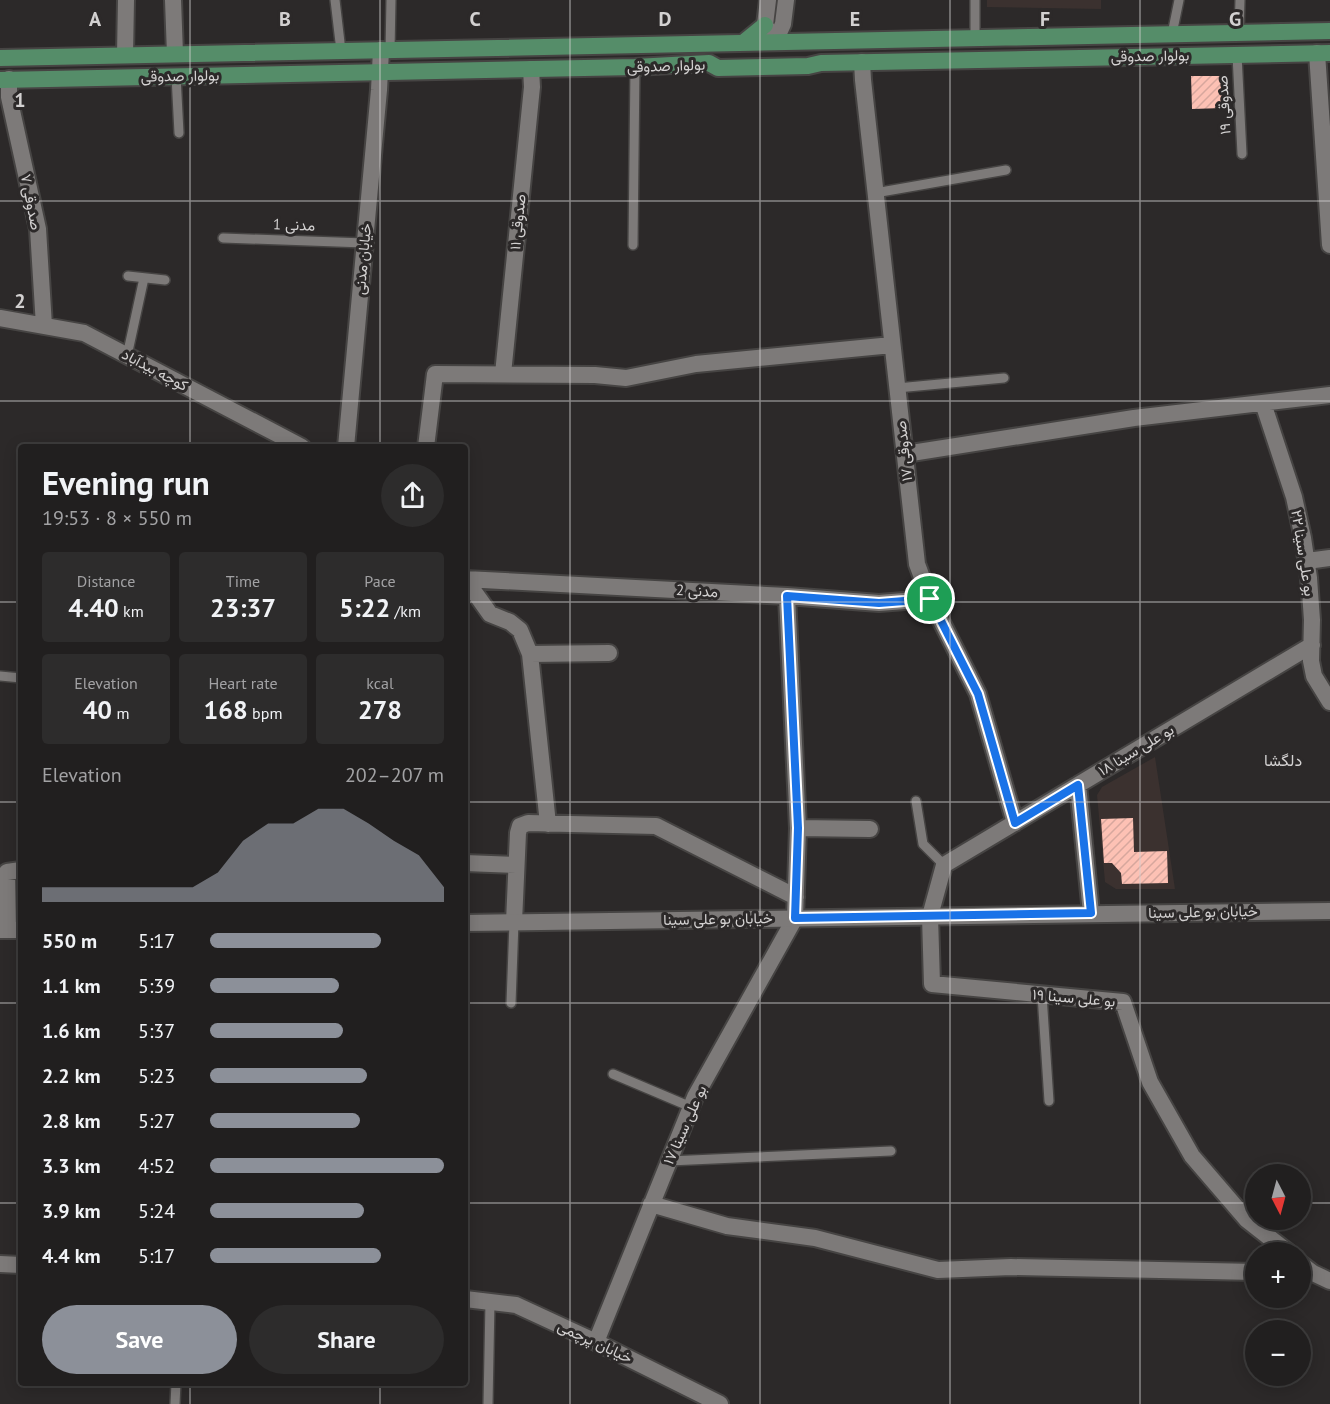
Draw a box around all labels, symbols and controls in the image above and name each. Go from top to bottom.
text: A [89,6,102,32]
text: B [279,6,291,32]
text: C [469,6,481,32]
text: D [659,6,672,32]
text: E [850,6,860,32]
text: F [1040,6,1050,32]
text: G [1229,6,1241,32]
street label: بولوار صدوقی [1111,45,1189,67]
street label: بولوار صدوقی [626,55,706,77]
street label: بولوار صدوقی [141,65,219,87]
street label: صدوقی ۱۹ [1212,75,1236,135]
text: 1 [14,87,26,113]
street label: صدوقی ۷ [16,172,46,232]
street label: صدوقی ۱۱ [505,193,531,251]
street label: مدنی 1 [273,214,315,236]
street label: خیابان مدنی [350,222,376,296]
text: 2 [14,288,26,314]
street label: کوچه بیدآباد [119,344,192,396]
street label: صدوقی ۱۷ [891,420,917,482]
text: Evening run [42,461,210,504]
button: share [381,464,444,527]
text: 19:53 · 8 × 550 m [42,505,192,531]
street label: بو علی سینا ۲۲ [1286,508,1320,598]
text: Distance [77,571,135,591]
text: Time [226,571,260,591]
text: Pace [364,571,396,591]
pin [904,573,955,624]
street label: مدنی 2 [675,580,719,602]
icon: arrive [913,582,946,615]
text: 4.40 [68,591,119,624]
text: 23:37 [210,591,276,624]
text: 5:22 [339,591,390,624]
text: km [119,601,144,621]
text: /km [390,601,421,621]
text: Elevation [74,673,138,693]
text: Heart rate [208,673,278,693]
text: kcal [366,673,394,693]
text: 40 [83,693,112,726]
text: 168 [204,693,248,726]
text: 278 [358,693,402,726]
text: m [112,703,129,723]
text: bpm [248,703,282,723]
street label: بو علی سینا ۱۸ [1094,720,1178,780]
district label: دلگشا [1264,750,1302,770]
text: Elevation [42,762,122,788]
text: 202–207 m [345,762,444,788]
street label: خیابان بو علی سینا [1148,901,1258,923]
street label: خیابان بو علی سینا [663,908,773,930]
text: 550 m [42,928,97,954]
text: 5:17 [138,928,175,954]
text: 1.1 km [42,973,101,999]
text: 5:39 [138,973,175,999]
street label: بو علی سینا ۱۹ [1032,984,1116,1012]
text: 1.6 km [42,1018,101,1044]
text: 5:37 [138,1018,175,1044]
text: 2.2 km [42,1063,101,1089]
text: 5:23 [138,1063,175,1089]
street label: بو علی سینا ۱۷ [659,1082,711,1168]
text: 2.8 km [42,1108,101,1134]
text: 5:27 [138,1108,175,1134]
text: 3.3 km [42,1153,101,1179]
text: 4:52 [138,1153,175,1179]
north arrow [1245,1164,1311,1230]
map controls [1245,1164,1311,1386]
text: 3.9 km [42,1198,101,1224]
text: 5:24 [138,1198,175,1224]
button: + [1245,1242,1311,1308]
text: 4.4 km [42,1243,101,1269]
text: 5:17 [138,1243,175,1269]
button: Save [42,1305,237,1374]
button: Share [249,1305,444,1374]
street label: خیابان پرچمی [554,1316,636,1368]
button: − [1245,1320,1311,1386]

